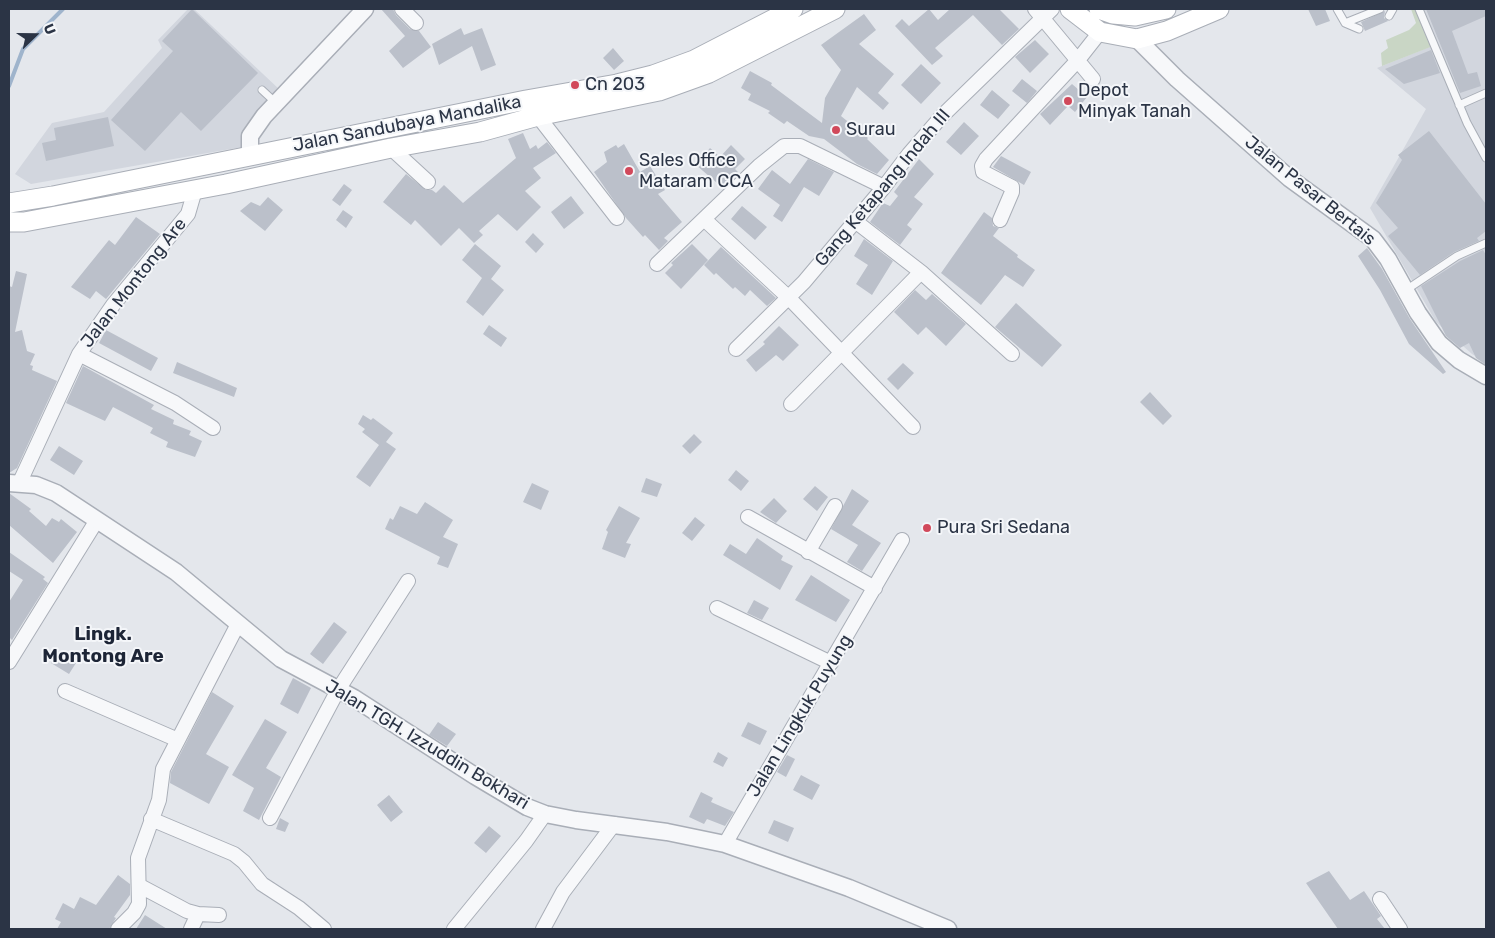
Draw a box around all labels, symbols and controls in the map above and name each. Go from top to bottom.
north arrow [10,10,60,60]
text: U [40,21,59,37]
place label: Cn 203 [585,74,645,96]
marker: Cn 203 [569,79,581,91]
place label: Depot Minyak Tanah [1078,80,1191,122]
street label: Jalan Sandubaya Mandalika [291,91,523,157]
marker: Depot Minyak Tanah [1062,95,1074,107]
street label: Gang Ketapang Indah III [811,105,955,271]
place label: Surau [846,119,895,141]
marker: Surau [830,124,842,136]
street label: Jalan Pasar Bertais [1240,132,1380,250]
place label: Sales Office Mataram CCA [639,150,753,192]
marker: Sales Office Mataram CCA [623,165,635,177]
street label: Jalan Montong Are [77,214,191,352]
place label: Pura Sri Sedana [937,517,1070,539]
marker: Pura Sri Sedana [921,522,933,534]
district label: Lingk. Montong Are [42,624,164,668]
street label: Jalan Lingkuk Puyung [743,631,857,801]
street label: Jalan TGH. Izzuddin Bokhari [321,676,533,814]

